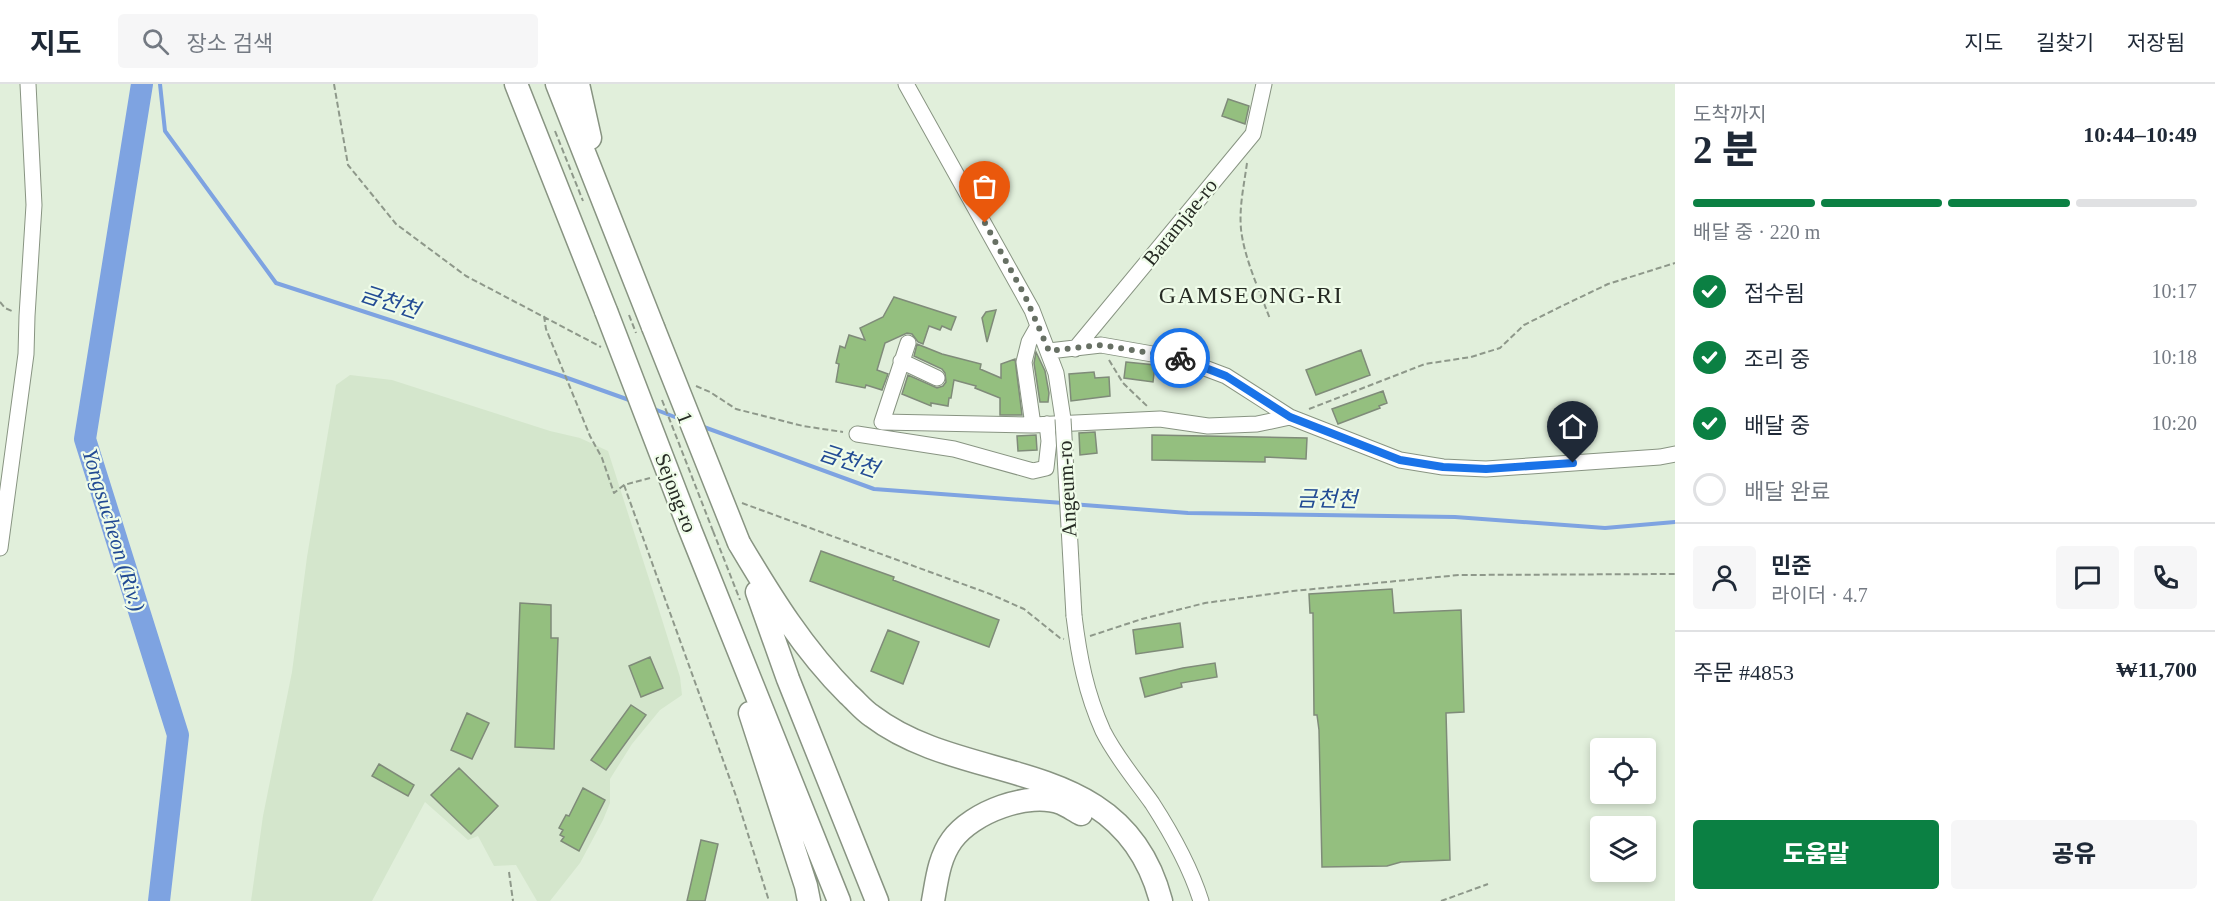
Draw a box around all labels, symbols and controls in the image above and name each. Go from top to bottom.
search box [118,14,538,68]
icon: search [139,25,172,58]
text: 지도 [30,28,82,59]
text: 장소 검색 [187,31,273,56]
text: 지도 [1964,31,2003,55]
text: 길찾기 [2036,31,2094,55]
text: 저장됨 [2127,31,2185,55]
text: 도착까지 [1693,103,1767,125]
text: 10:44–10:49 [2083,122,2197,147]
text: 2 분 [1693,128,1758,171]
pin [959,161,1010,223]
icon: bag [968,170,1001,203]
street label: Baramjae-ro [1138,174,1222,270]
text: 배달 중 · 220 m [1693,221,1820,243]
icon: check [1693,275,1726,308]
text: 10:17 [2151,280,2197,302]
water label: 금천천 [357,281,425,324]
text: 접수됨 [1744,281,1805,306]
district label: GAMSEONG-RI [1159,282,1343,308]
courier [1150,328,1210,388]
icon: check [1693,341,1726,374]
icon: bike [1164,342,1197,375]
text: 10:18 [2151,346,2197,368]
text: 조리 중 [1744,347,1810,372]
pin [1547,401,1598,463]
icon: check [1693,407,1726,440]
street label: 1 [672,409,698,427]
icon: home [1556,410,1589,443]
text: 10:20 [2151,412,2197,434]
text: 배달 중 [1744,413,1810,438]
water label: 금천천 [816,440,884,483]
street label: Angeum-ro [1052,440,1082,538]
water label: Yongsucheon (Riv.) [77,446,151,614]
street label: Sejong-ro [650,450,702,536]
text: 배달 완료 [1744,479,1830,504]
water label: 금천천 [1296,486,1360,512]
button: person [1693,546,1756,609]
button: chat [2056,546,2119,609]
button: phone [2134,546,2197,609]
text: 민준 [1771,553,1811,578]
text: 라이더 · 4.7 [1771,584,1868,606]
text: ₩11,700 [2116,657,2197,682]
text: 주문 #4853 [1693,660,1794,685]
map controls [1590,738,1656,882]
button: locate [1590,738,1656,804]
button: layers [1590,816,1656,882]
button: 도움말 [1693,820,1939,889]
button: 공유 [1951,820,2197,889]

